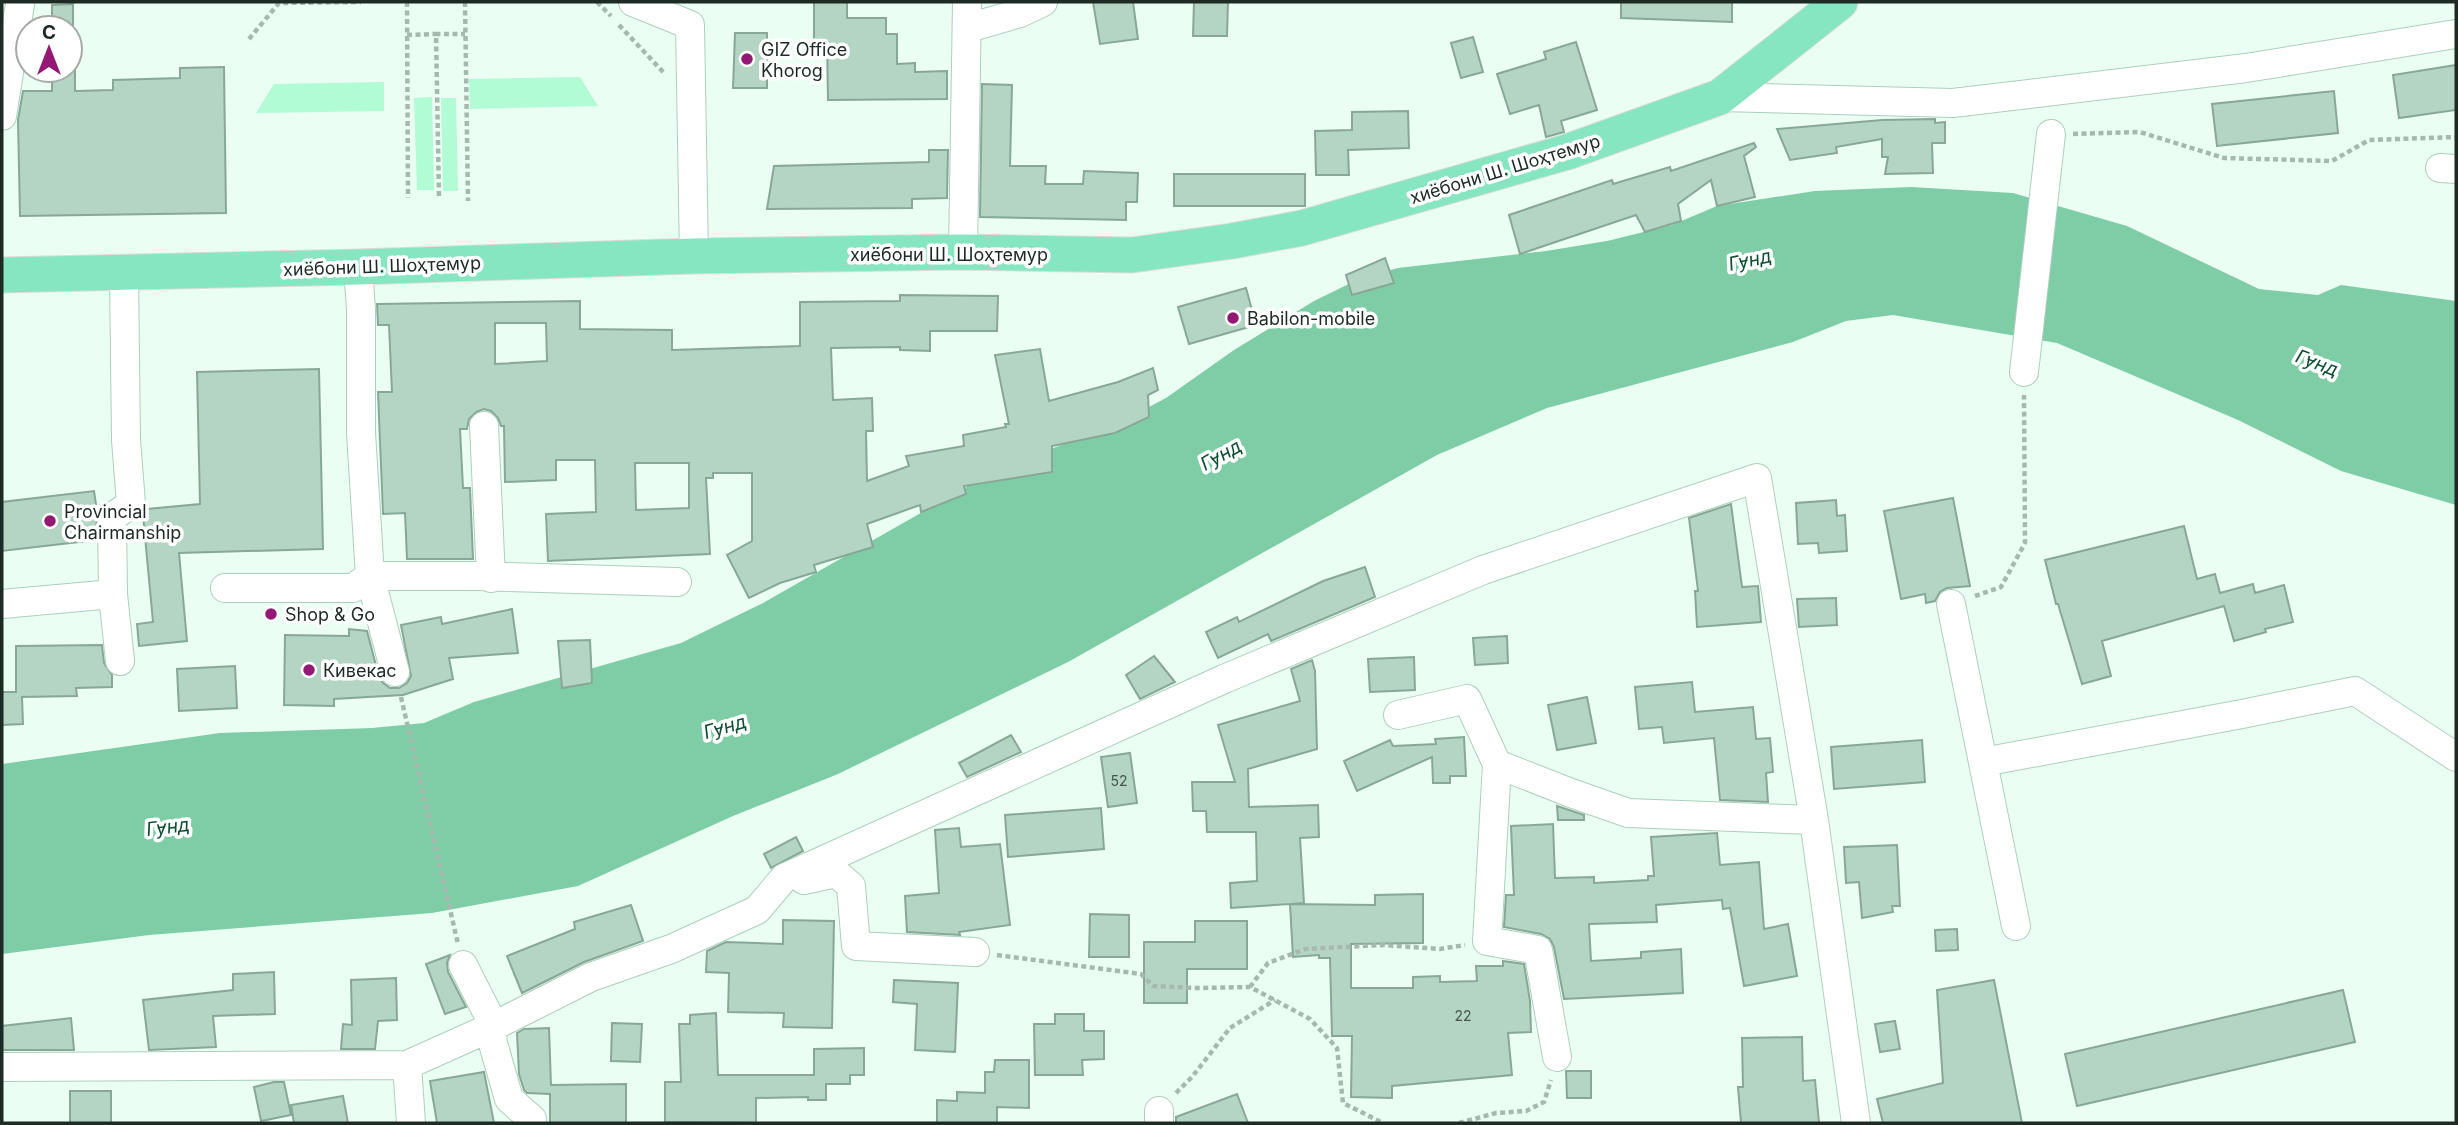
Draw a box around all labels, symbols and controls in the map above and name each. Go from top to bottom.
north arrow [14,14,84,84]
text: С [42,21,56,44]
place label: GIZ Office Khorog [761,39,847,81]
marker: GIZ Office Khorog [739,51,755,67]
street label: хиёбони Ш. Шоҳтемур [1407,130,1603,208]
street label: хиёбони Ш. Шоҳтемур [850,244,1048,265]
water label: Ғунд [1726,244,1774,276]
street label: хиёбони Ш. Шоҳтемур [283,252,481,280]
place label: Babilon-mobile [1247,308,1375,329]
marker: Babilon-mobile [1225,310,1241,326]
water label: Ғунд [2292,344,2342,382]
water label: Ғунд [1196,434,1246,476]
place label: Provincial Chairmanship [64,501,181,543]
marker: Provincial Chairmanship [42,513,58,529]
place label: Shop & Go [285,604,375,625]
marker: Shop & Go [263,606,279,622]
place label: Кивекас [323,660,397,681]
marker: Кивекас [301,662,317,678]
water label: Ғунд [701,710,749,744]
house number: 52 [1110,772,1128,789]
water label: Ғунд [145,813,191,841]
house number: 22 [1454,1007,1472,1024]

